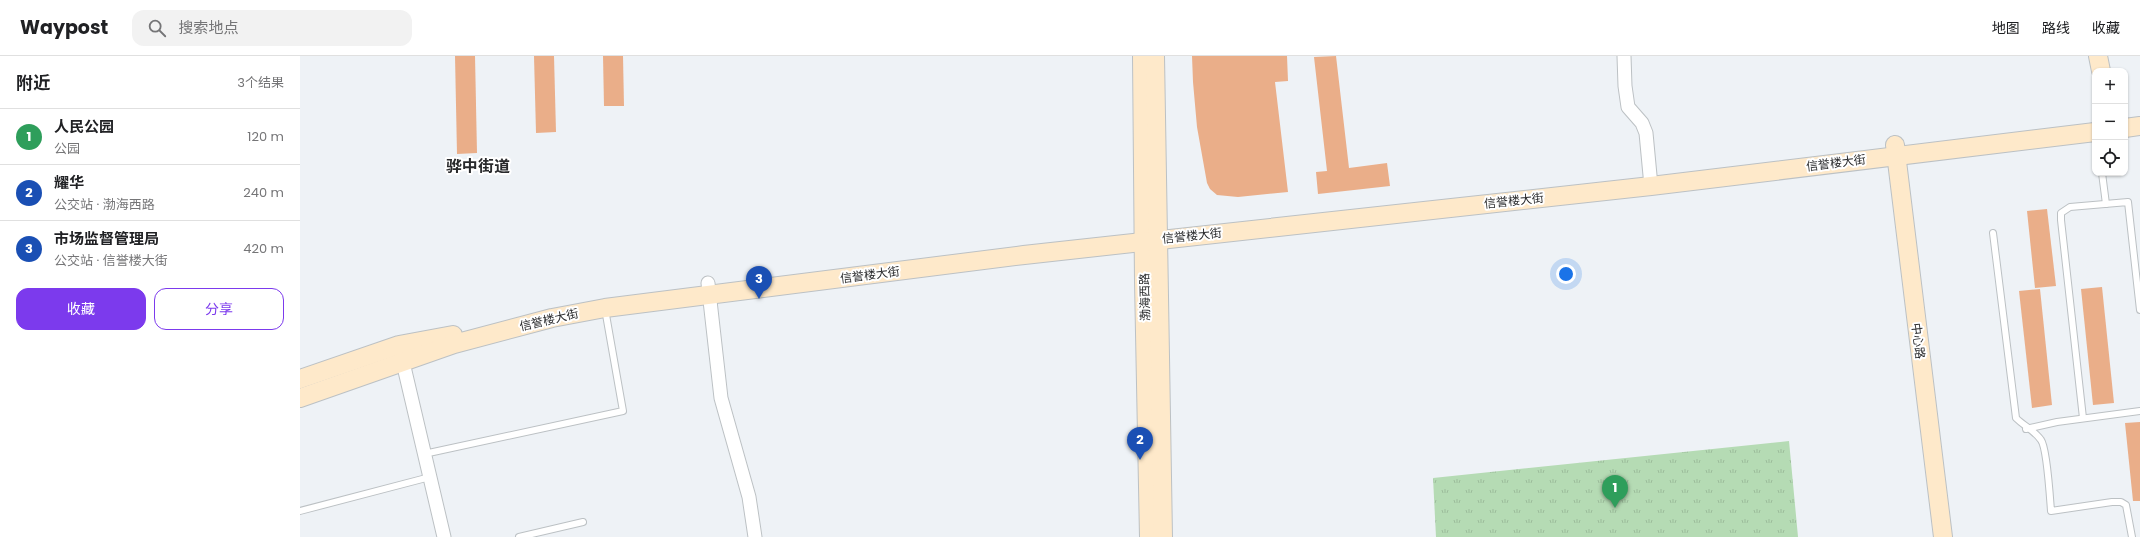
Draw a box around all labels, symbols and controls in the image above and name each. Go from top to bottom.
search box [132,10,412,46]
text: Waypost [20,14,108,41]
icon: search [146,17,168,39]
text: 搜索地点 [178,17,238,38]
text: 地图 [1992,18,2020,38]
text: 路线 [2042,18,2070,38]
text: 收藏 [2092,18,2120,38]
map controls [2092,68,2128,176]
button: + [2092,68,2128,104]
text: 附近 [16,71,50,95]
text: 3个结果 [237,73,284,92]
button: − [2092,104,2128,140]
text: 人民公园 [54,116,114,137]
text: 1 [27,127,31,146]
text: 120 m [247,127,284,146]
text: 公园 [54,139,80,158]
button: locate [2092,140,2128,176]
street label: 信誉楼大街 [1805,150,1867,175]
district label: 骅中街道 [446,155,510,178]
text: 耀华 [54,172,84,193]
text: 2 [25,183,33,202]
text: 240 m [243,183,284,202]
street label: 信誉楼大街 [1483,189,1545,212]
text: 公交站 · 渤海西路 [54,195,155,214]
street label: 信誉楼大街 [1161,224,1223,247]
text: 市场监督管理局 [54,228,159,249]
text: 3 [25,239,33,258]
text: 420 m [243,239,284,258]
text: 公交站 · 信誉楼大街 [54,251,168,270]
street label: 信誉楼大街 [839,262,901,287]
your location [1556,264,1576,284]
pin: 3 [746,266,772,299]
street label: 渤海西路 [1136,273,1153,321]
button: 收藏 [16,288,146,330]
button: 分享 [154,288,284,330]
street label: 信誉楼大街 [518,304,580,335]
street label: 中心路 [1908,322,1929,360]
pin: 2 [1127,427,1153,460]
pin: 1 [1602,475,1628,508]

